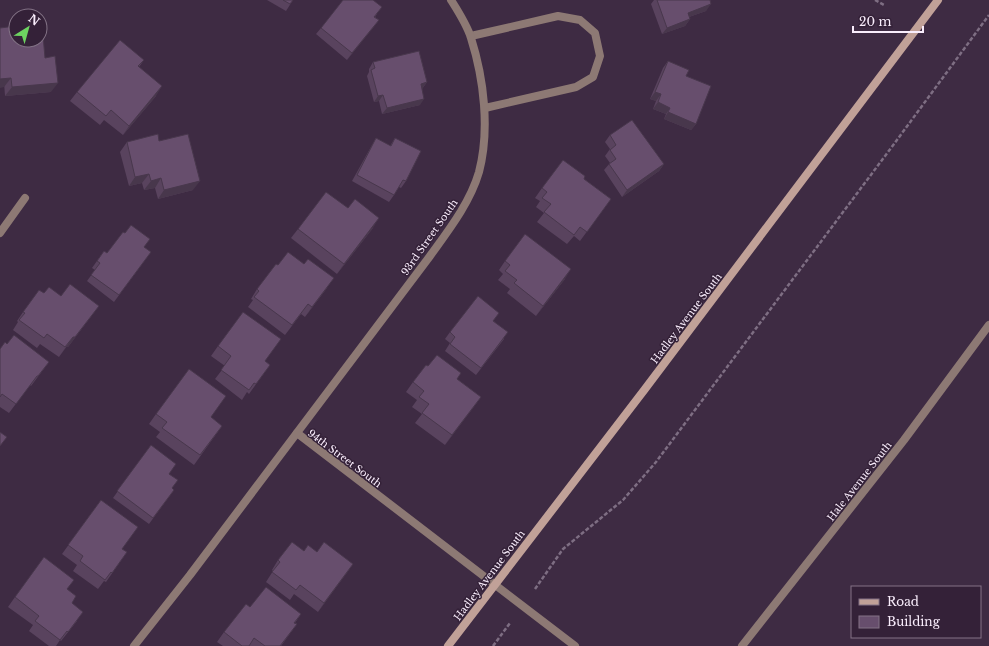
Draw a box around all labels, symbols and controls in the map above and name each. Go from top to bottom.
north arrow [8,8,48,48]
scale bar [853,8,923,34]
text: N [26,11,43,29]
text: 20 m [859,14,891,29]
street label: 93rd Street South [398,197,461,278]
street label: Hadley Avenue South [648,270,725,366]
street label: 94th Street South [305,426,384,490]
street label: Hale Avenue South [824,439,895,524]
street label: Hadley Avenue South [451,527,528,623]
legend [851,586,981,638]
text: Road [887,594,919,609]
text: Building [887,614,941,629]

